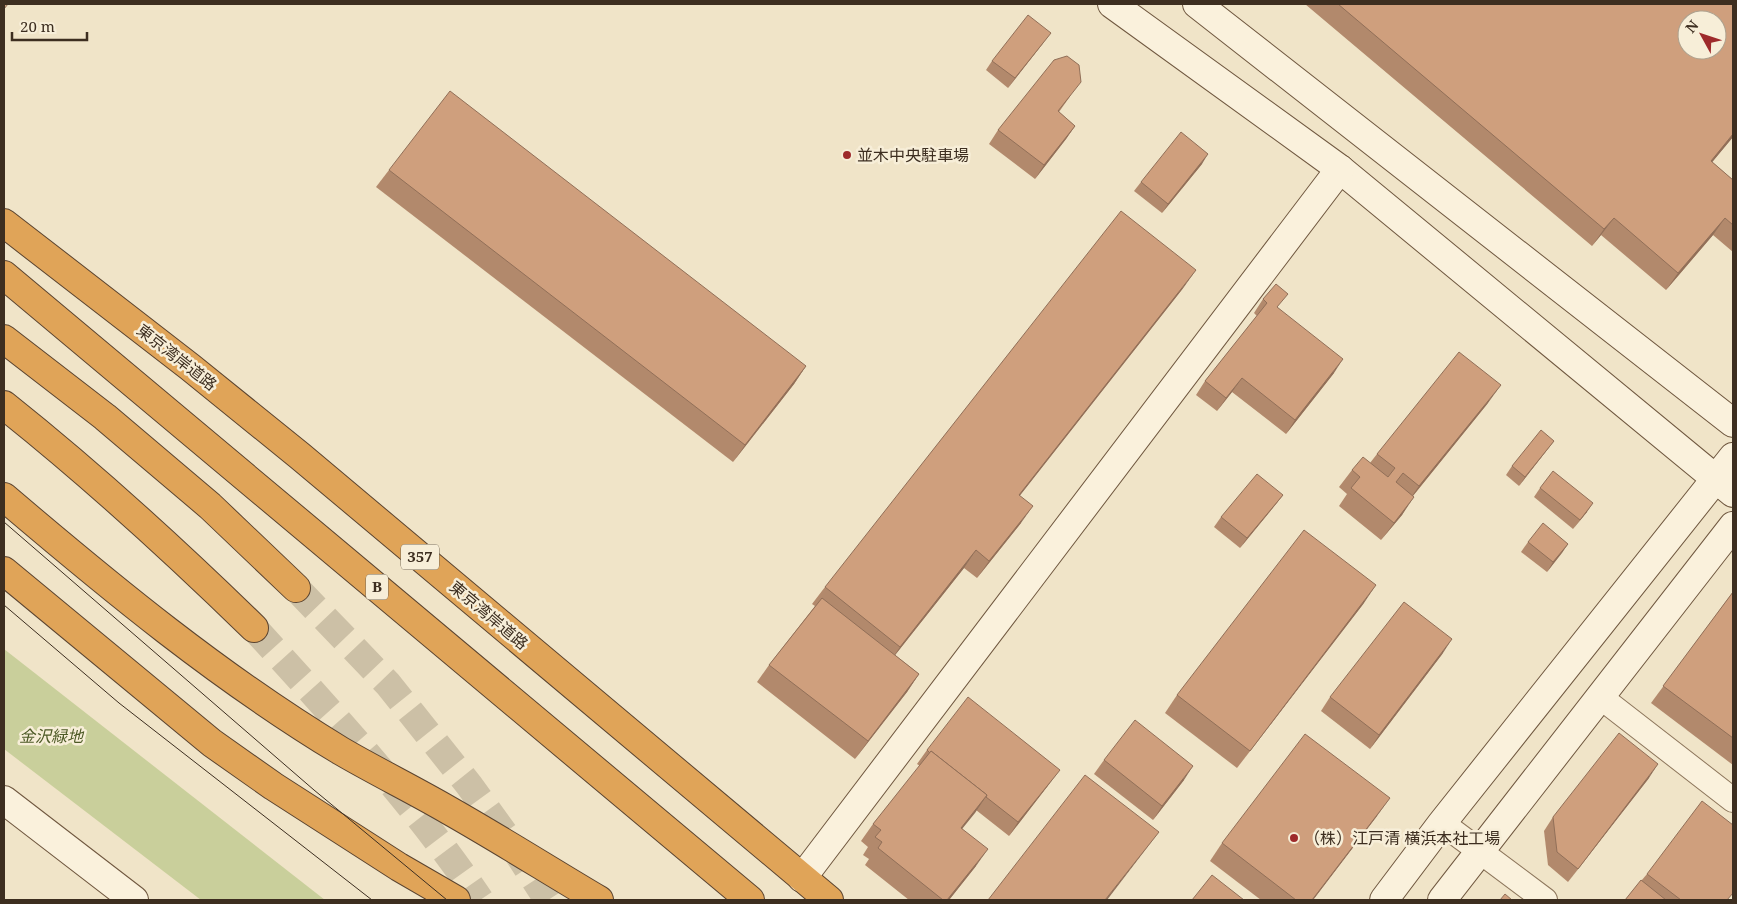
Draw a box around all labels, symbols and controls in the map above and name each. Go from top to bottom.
scale bar [12,10,88,42]
north arrow [1677,10,1727,60]
text: 20 m [20,16,55,36]
text: N [1681,16,1702,37]
place label: 並木中央駐車場 [857,144,969,166]
marker: 並木中央駐車場 [841,149,853,161]
street label: 東京湾岸道路 [132,319,222,395]
road number: 357 [401,544,439,570]
road number: B [366,574,388,600]
street label: 東京湾岸道路 [445,576,533,654]
park label: 金沢緑地 [19,725,85,747]
place label: （株）江戸清 横浜本社工場 [1304,827,1500,849]
marker: （株）江戸清 横浜本社工場 [1288,832,1300,844]

